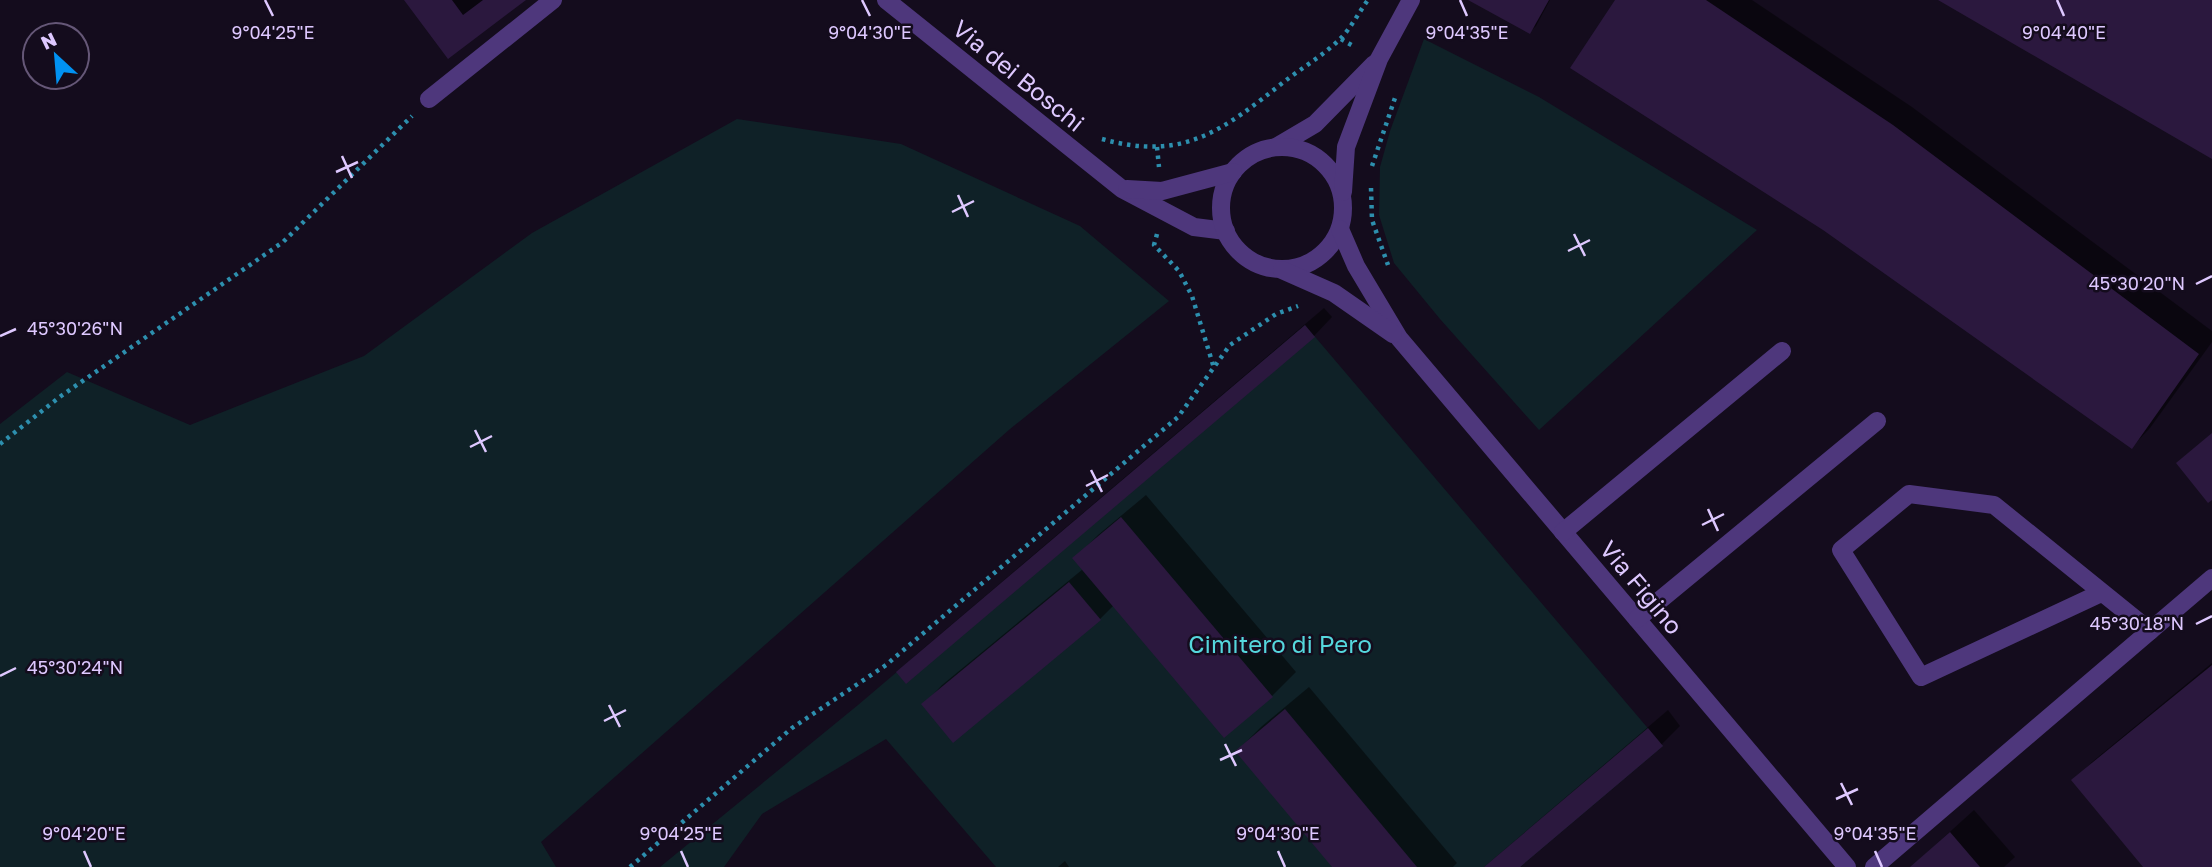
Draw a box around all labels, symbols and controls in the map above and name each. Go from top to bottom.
street label: Via dei Boschi [947,13,1091,137]
north arrow [21,21,91,91]
text: 9°04'25"E [232,21,314,43]
text: 9°04'30"E [828,21,912,43]
text: 9°04'35"E [1426,21,1508,43]
text: 9°04'40"E [2022,21,2106,43]
text: N [37,27,60,54]
text: 45°30'20"N [2089,272,2185,294]
text: 45°30'26"N [27,317,123,339]
street label: Via Figino [1595,534,1689,640]
text: 45°30'18"N [2090,612,2184,634]
park label: Cimitero di Pero [1188,629,1372,658]
text: 45°30'24"N [27,656,123,678]
text: 9°04'20"E [42,822,126,844]
text: 9°04'25"E [640,822,722,844]
text: 9°04'30"E [1236,822,1320,844]
text: 9°04'35"E [1834,822,1916,844]

